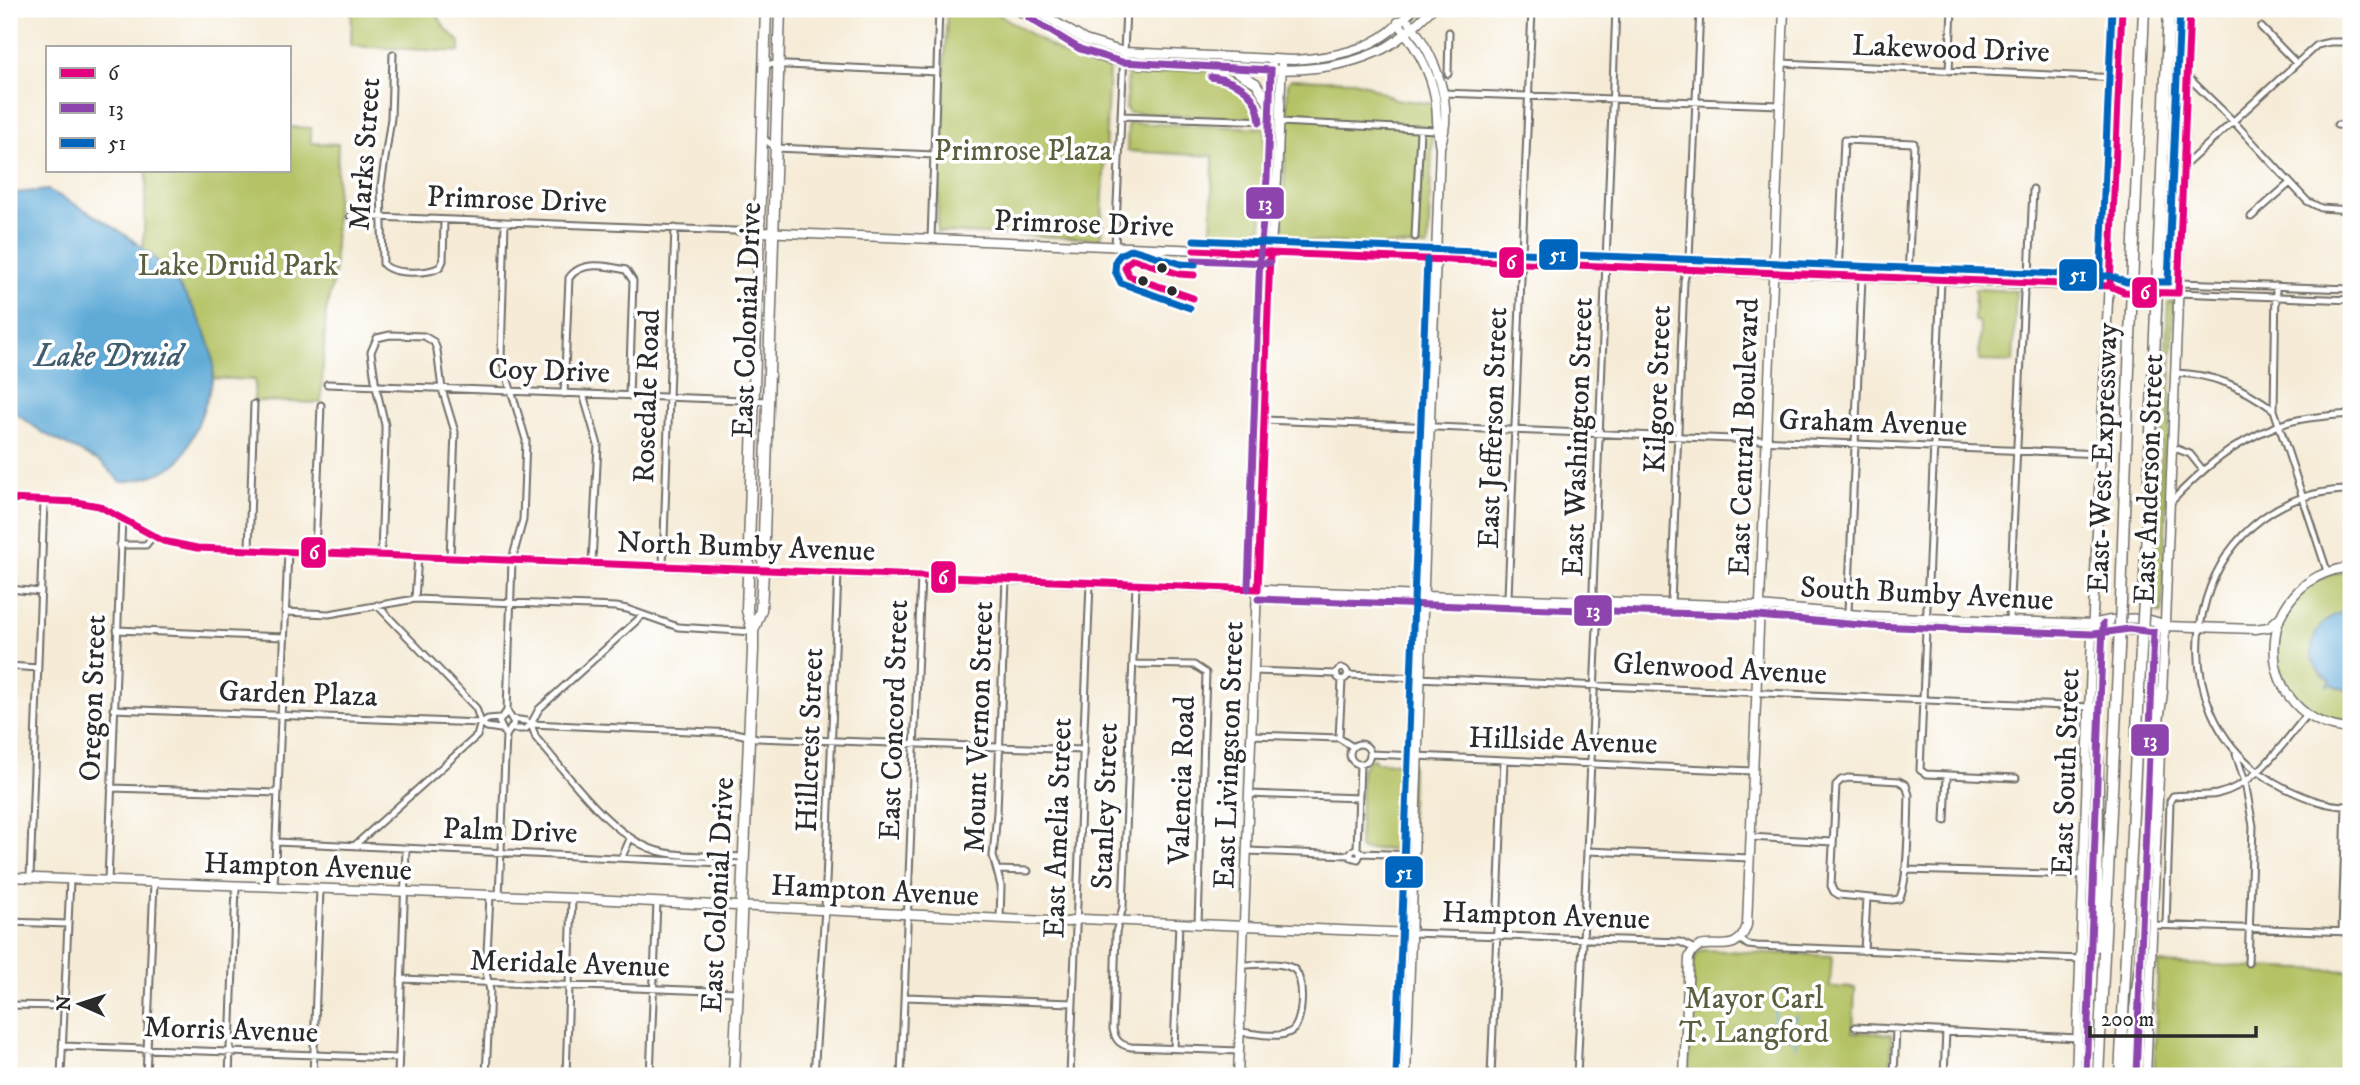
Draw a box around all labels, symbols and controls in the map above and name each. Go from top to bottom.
street label: Lakewood Drive [1851,28,2050,71]
legend [46,46,290,172]
text: 6 [108,61,120,87]
street label: Marks Street [342,76,389,232]
text: 13 [108,97,124,123]
text: 51 [108,131,126,157]
park label: Primrose Plaza [934,133,1112,170]
street label: Primrose Drive [426,179,608,222]
line badge: 13 [1245,186,1285,220]
text: 13 [1258,193,1272,216]
street label: East Colonial Drive [725,201,770,439]
street label: Primrose Drive [993,203,1175,246]
line badge: 51 [1538,238,1579,271]
text: 51 [1549,244,1566,267]
line badge: 6 [1498,246,1525,279]
park label: Lake Druid Park [137,248,339,285]
text: 6 [1506,252,1517,275]
line badge: 51 [2058,258,2098,292]
unlabelled marker [1155,261,1169,275]
text: 51 [2069,264,2086,287]
unlabelled marker [1136,274,1150,288]
line badge: 6 [2131,276,2158,309]
text: 6 [2140,282,2151,305]
unlabelled marker [1165,284,1179,298]
street label: East Washington Street [1555,297,1602,577]
street label: East Central Boulevard [1721,297,1768,577]
street label: Kilgore Street [1637,305,1680,474]
street label: East Jefferson Street [1471,307,1516,550]
street label: Rosedale Road [626,308,669,484]
street label: East-West Expressway [2080,321,2127,594]
water label: Lake Druid [32,337,187,377]
street label: Coy Drive [487,351,611,392]
street label: East Anderson Street [2127,353,2172,605]
street label: Graham Avenue [1778,402,1968,445]
street label: North Bumby Avenue [616,524,876,570]
line badge: 6 [300,536,327,569]
text: 6 [309,542,320,565]
line badge: 6 [930,560,957,594]
text: 6 [938,567,949,590]
street label: South Bumby Avenue [1799,569,2055,620]
line badge: 13 [1573,594,1613,627]
street label: East Concord Street [872,599,917,841]
text: 13 [1586,600,1600,623]
street label: Mount Vernon Street [957,601,1002,854]
street label: Oregon Street [72,614,115,782]
street label: East Livingston Street [1206,621,1253,890]
street label: Glenwood Avenue [1612,645,1828,694]
street label: Hillcrest Street [789,647,832,833]
street label: East South Street [2044,668,2089,876]
street label: Garden Plaza [218,673,378,716]
street label: Valencia Road [1161,695,1204,866]
street label: East Amelia Street [1036,717,1081,939]
street label: Hillside Avenue [1468,720,1658,763]
street label: Stanley Street [1084,722,1127,890]
line badge: 13 [2130,723,2170,757]
text: 13 [2143,730,2157,753]
street label: East Colonial Drive [694,776,743,1014]
street label: Palm Drive [442,811,578,852]
street label: Hampton Avenue [203,845,413,890]
line badge: 51 [1384,855,1424,889]
text: 51 [1395,862,1412,885]
street label: Hampton Avenue [770,868,980,915]
street label: Hampton Avenue [1441,894,1651,939]
street label: Meridale Avenue [469,943,671,986]
north arrow [46,970,116,1040]
park label: Mayor Carl T. Langford [1679,981,1829,1052]
text: N [53,994,76,1012]
scale bar [2090,994,2257,1038]
text: 200 m [2101,1007,2154,1033]
street label: Morris Avenue [143,1009,319,1052]

